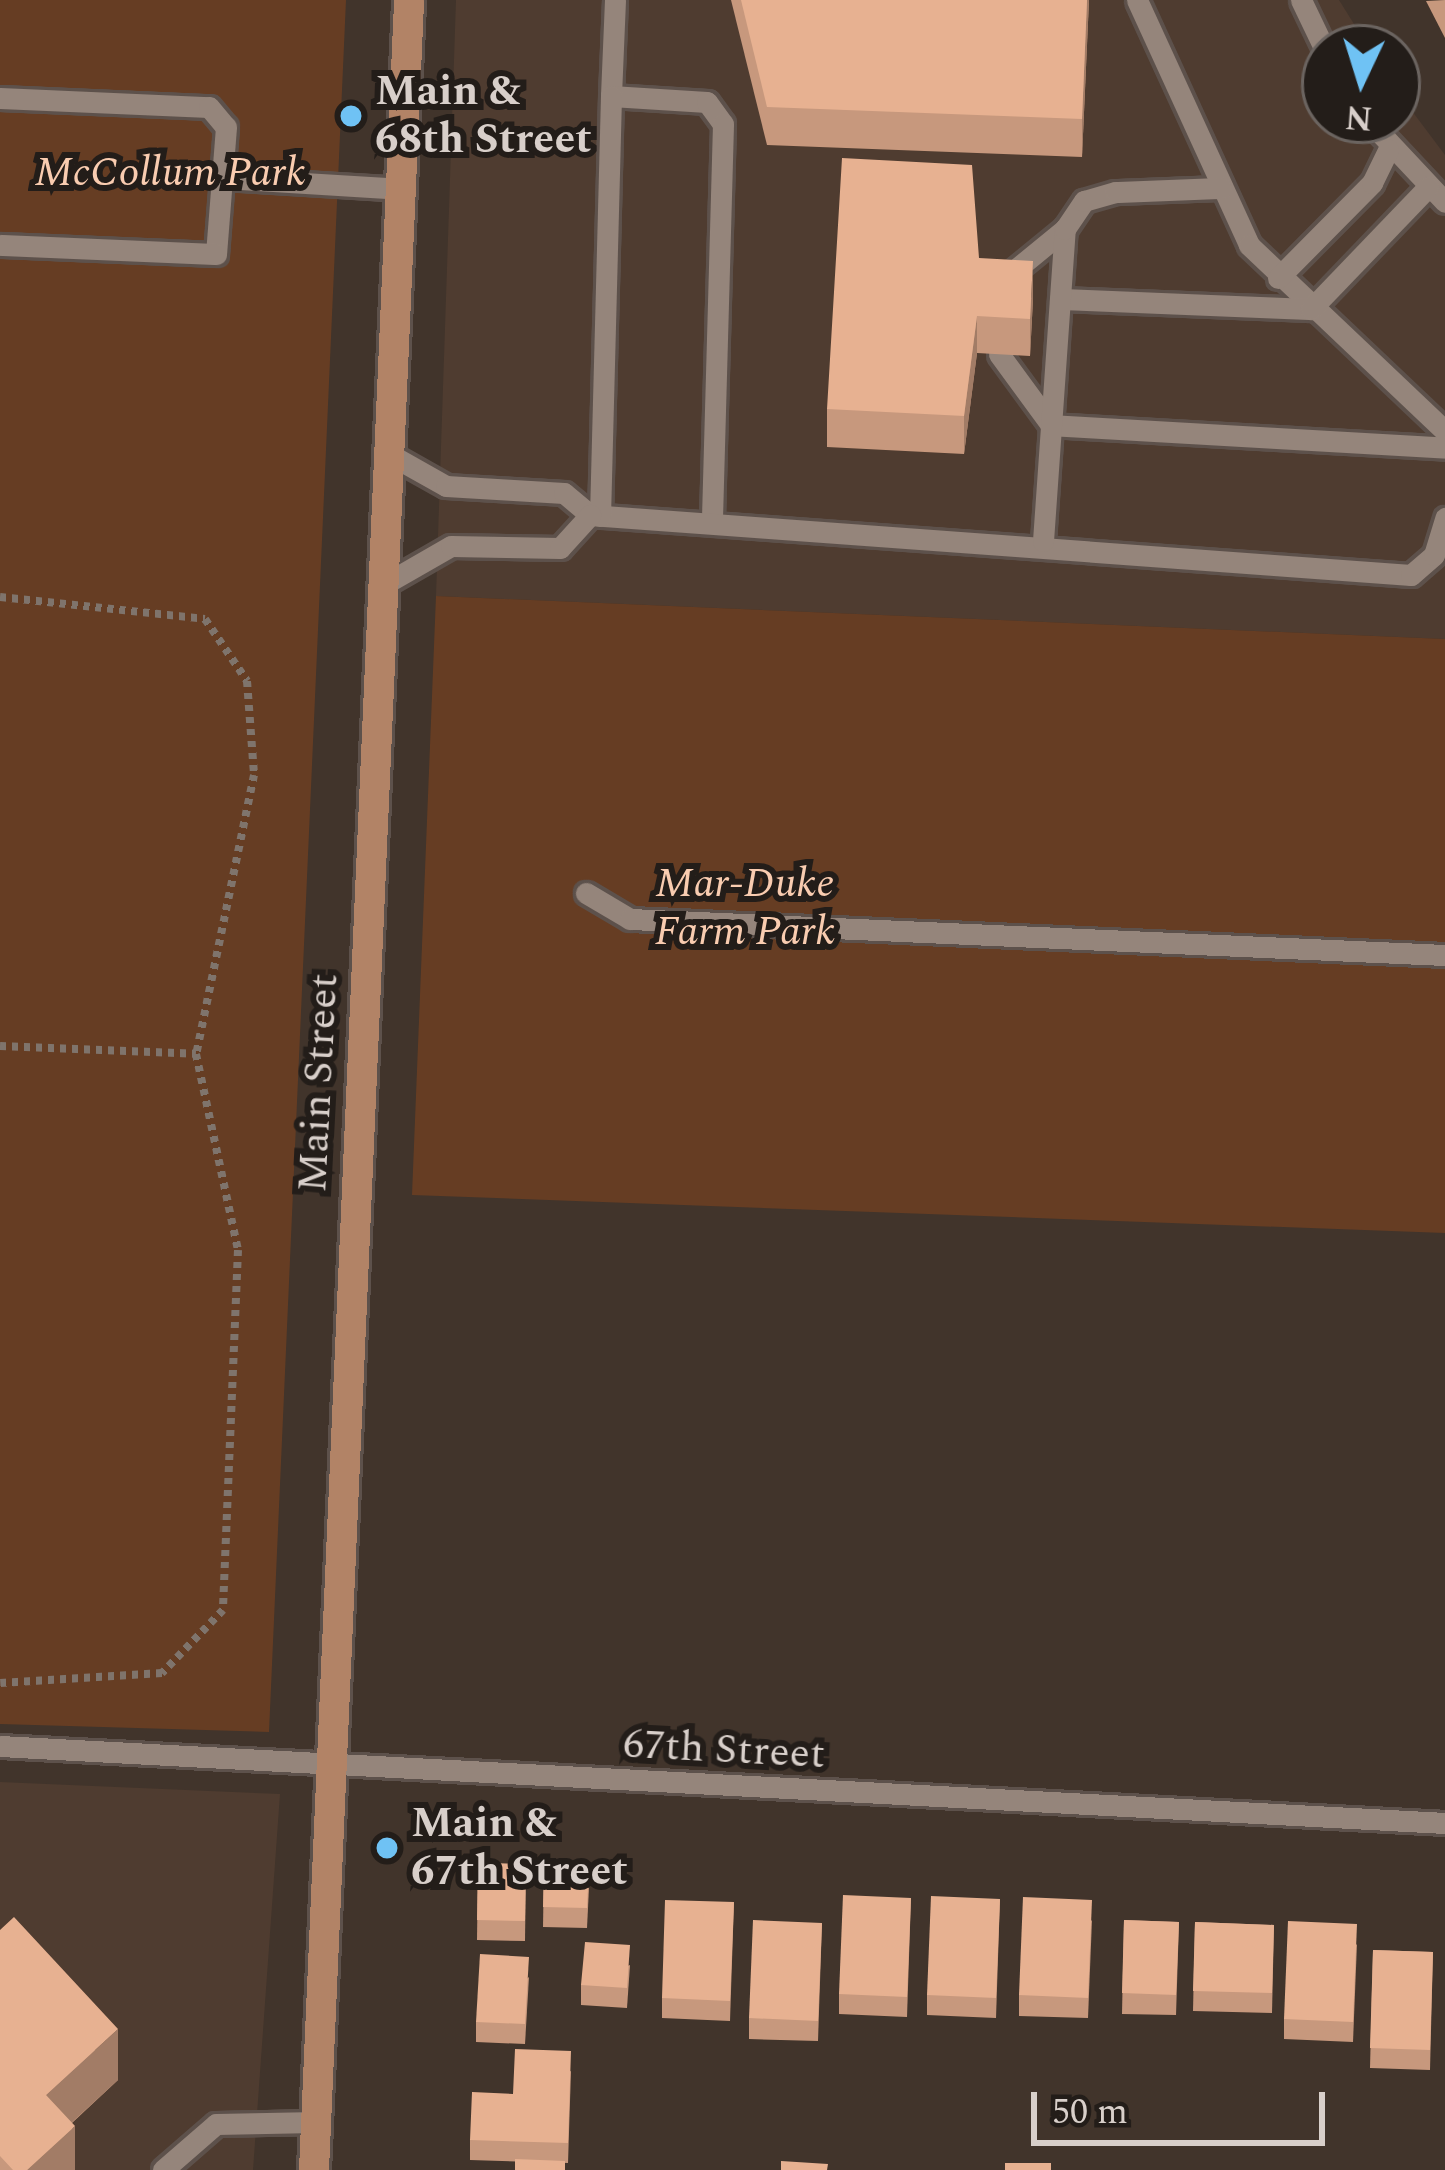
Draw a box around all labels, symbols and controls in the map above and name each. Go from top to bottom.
north arrow [1301,24,1421,144]
place label: Main & 68th Street [375,67,592,166]
text: N [1344,91,1374,143]
marker: Main & 68th Street [338,103,364,129]
park label: McCollum Park [34,148,306,198]
park label: Mar-Duke Farm Park [655,859,835,958]
street label: Main Street [288,972,350,1194]
street label: 67th Street [622,1720,826,1780]
place label: Main & 67th Street [411,1799,628,1898]
marker: Main & 67th Street [374,1835,400,1861]
scale bar [1037,2068,1331,2142]
text: 50 m [1052,2085,1128,2140]

